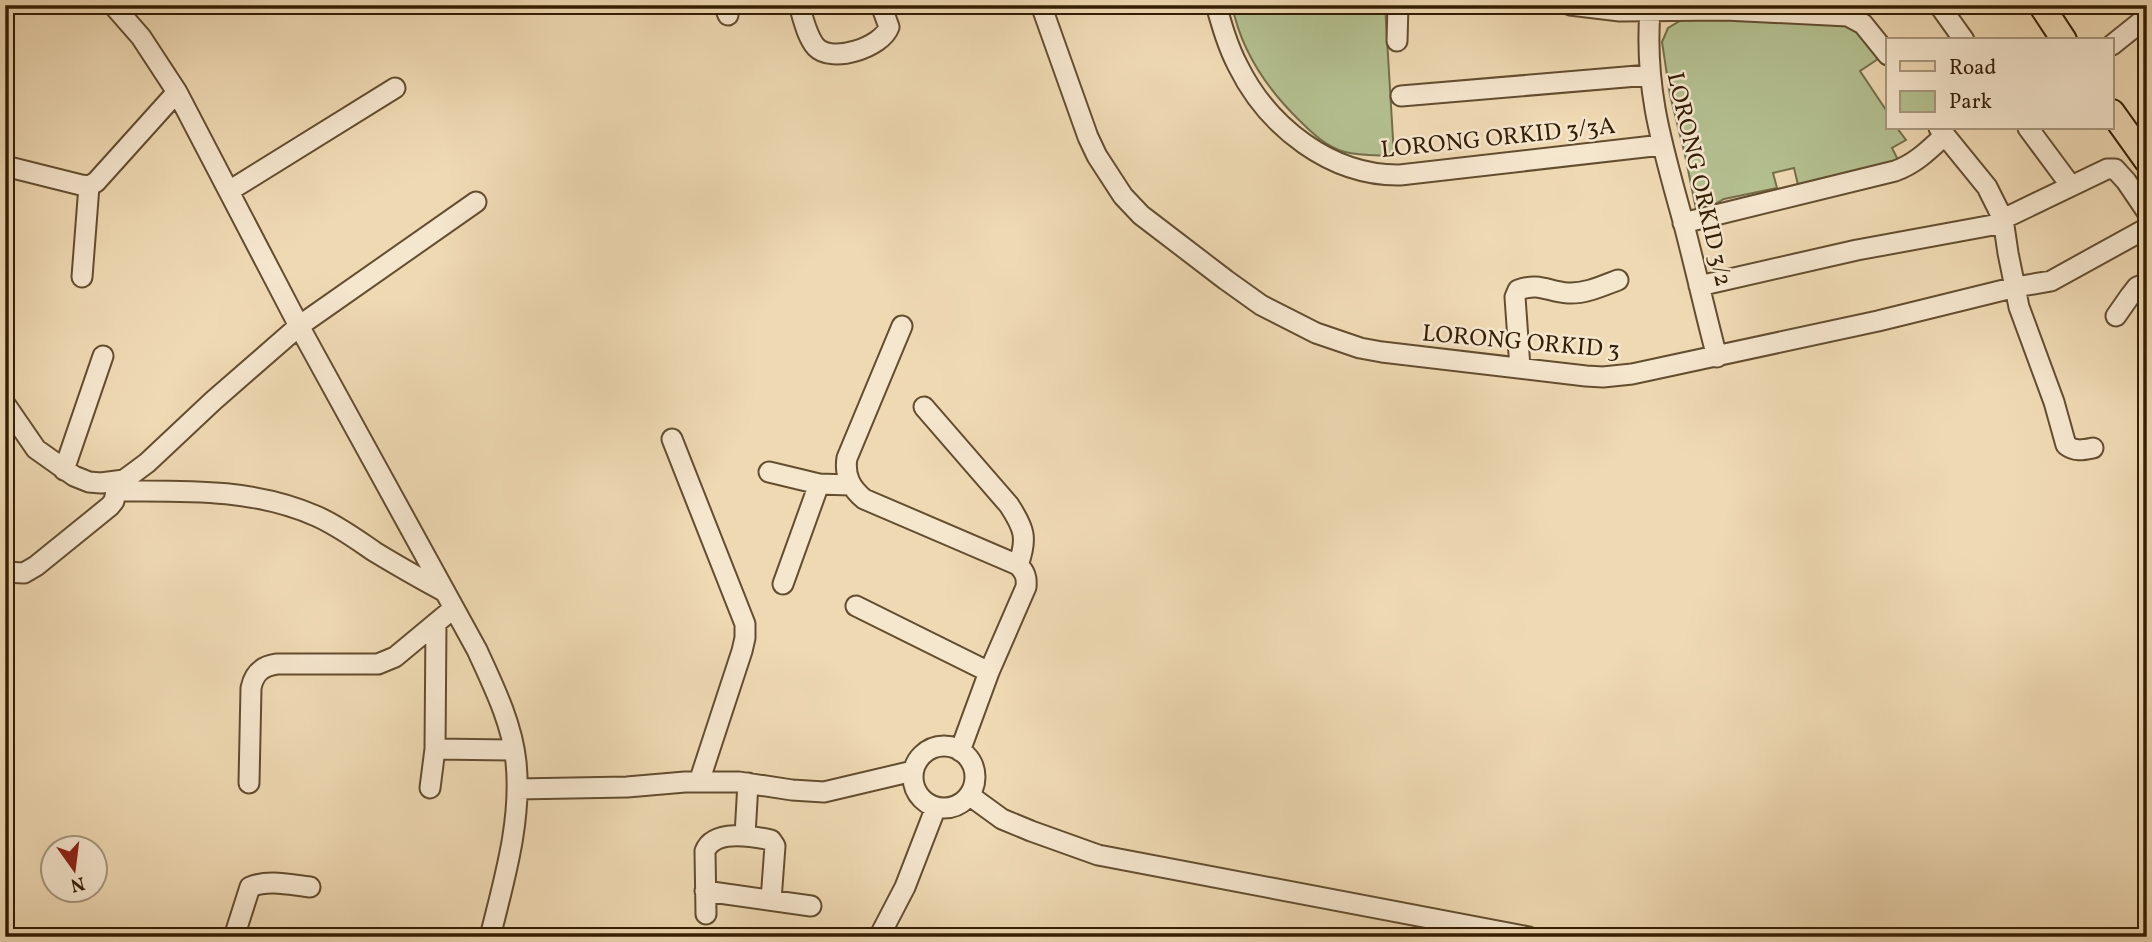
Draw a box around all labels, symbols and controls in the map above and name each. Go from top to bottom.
legend [1886,38,2114,130]
text: Road [1949,54,1996,83]
street label: LORONG ORKID 3/2 [1657,69,1739,290]
text: Park [1949,88,1992,117]
street label: LORONG ORKID 3/3A [1379,110,1617,168]
street label: LORONG ORKID 3 [1420,317,1621,369]
north arrow [38,834,108,904]
text: N [68,869,87,898]

